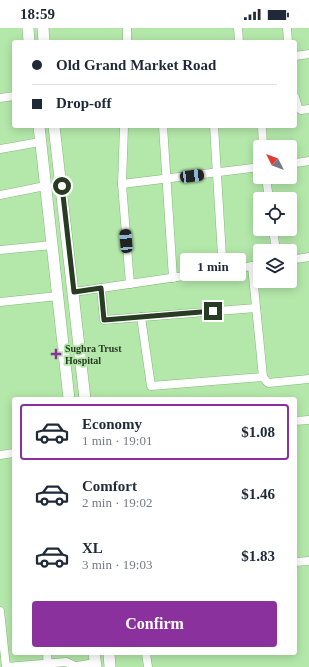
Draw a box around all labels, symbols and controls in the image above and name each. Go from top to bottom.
text: 18:59 [20,6,55,22]
text: Old Grand Market Road [56,57,216,73]
text: Drop-off [56,95,112,111]
north arrow [253,140,297,184]
map controls [253,140,297,288]
car [179,169,205,183]
route start [53,177,71,195]
button: locate [253,192,297,236]
car [119,229,133,253]
button: layers [253,244,297,288]
callout: 1 min [180,253,246,281]
text: 1 min [197,259,229,274]
route end [204,302,222,320]
place label: Sughra Trust Hospital [65,343,122,366]
marker: Sughra Trust Hospital [50,348,62,360]
icon: car [34,414,70,450]
text: Economy [82,416,142,432]
text: $1.08 [241,424,275,440]
text: 1 min · 19:01 [82,433,152,448]
icon: car [34,476,70,512]
text: Comfort [82,478,137,494]
text: $1.46 [241,486,275,502]
text: 2 min · 19:02 [82,495,152,510]
icon: car [34,538,70,574]
text: XL [82,540,103,556]
text: $1.83 [241,548,275,564]
text: 3 min · 19:03 [82,557,152,572]
button: Confirm [32,601,277,647]

